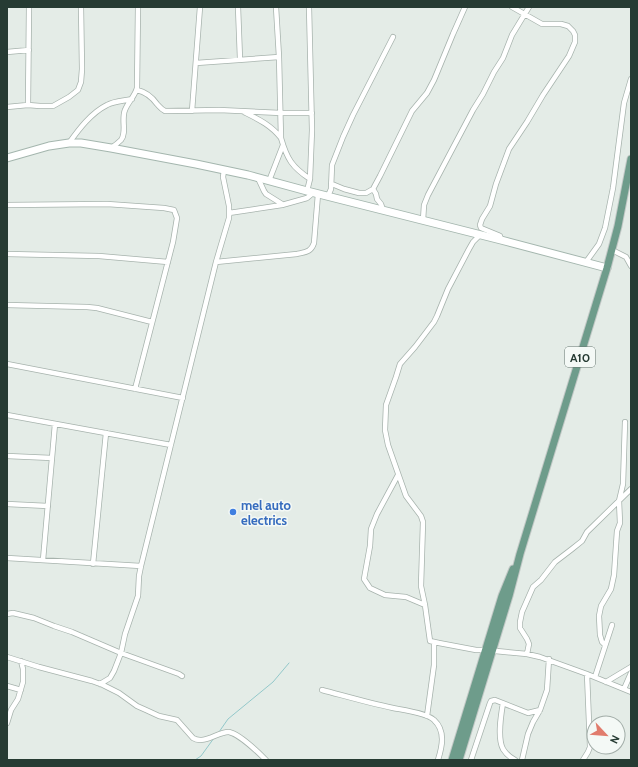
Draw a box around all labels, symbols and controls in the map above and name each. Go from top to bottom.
road number: A10 [565,347,595,367]
place label: mel auto electrics [241,497,291,528]
marker: mel auto electrics [228,507,238,517]
north arrow [586,715,626,755]
text: N [607,733,623,746]

